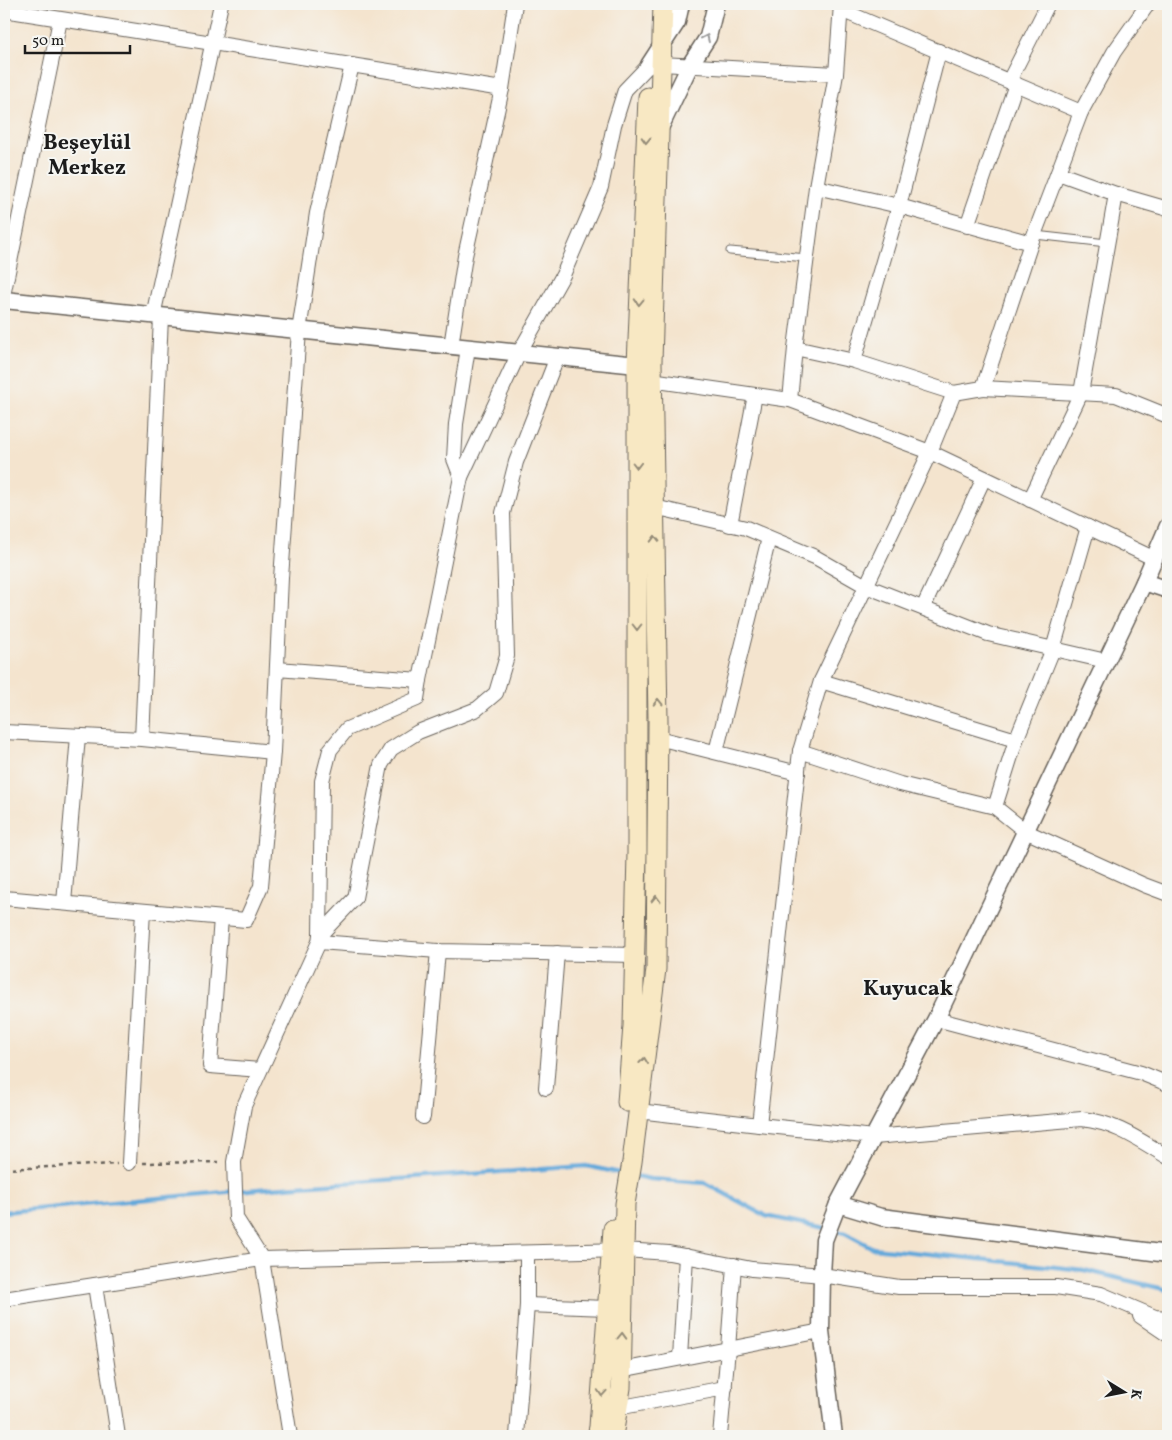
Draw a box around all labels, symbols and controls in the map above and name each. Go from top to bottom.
scale bar [25,22,130,54]
text: 50 m [32,31,64,52]
one-way arrow [700,34,710,43]
district label: Beşeylül Merkez [43,128,131,184]
one-way arrow [641,136,652,144]
one-way arrow [634,299,645,307]
one-way arrow [632,461,642,469]
one-way arrow [649,535,660,543]
one-way arrow [632,624,642,631]
one-way arrow [653,698,663,706]
one-way arrow [651,895,662,903]
district label: Kuyucak [863,974,953,1005]
one-way arrow [638,1057,649,1065]
one-way arrow [617,1331,627,1339]
north arrow [1100,1368,1150,1418]
text: K [1125,1387,1146,1401]
one-way arrow [596,1389,607,1397]

